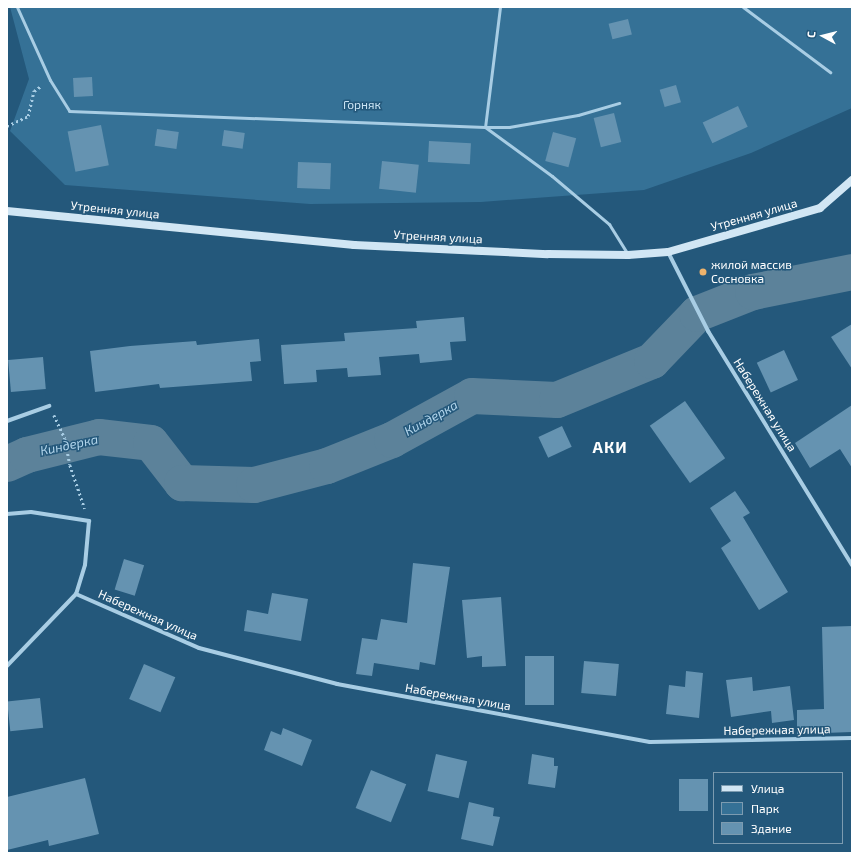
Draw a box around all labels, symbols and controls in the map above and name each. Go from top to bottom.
north arrow [803,16,843,56]
text: С [804,30,817,38]
park label: Горняк [343,98,381,112]
street label: Утренняя улица [709,196,799,234]
street label: Утренняя улица [70,198,160,222]
street label: Утренняя улица [393,227,483,247]
place label: жилой массив Сосновка [711,258,792,286]
marker: жилой массив Сосновка [698,267,708,277]
street label: Набережная улица [730,356,800,454]
water label: Киндерка [401,397,461,439]
water label: Киндерка [39,431,99,459]
district label: АКИ [592,437,628,457]
street label: Набережная улица [96,587,200,643]
street label: Набережная улица [404,681,512,713]
street label: Набережная улица [723,722,831,738]
legend [713,772,843,844]
text: Улица [751,781,784,795]
text: Парк [751,801,779,815]
text: Здание [751,821,792,835]

